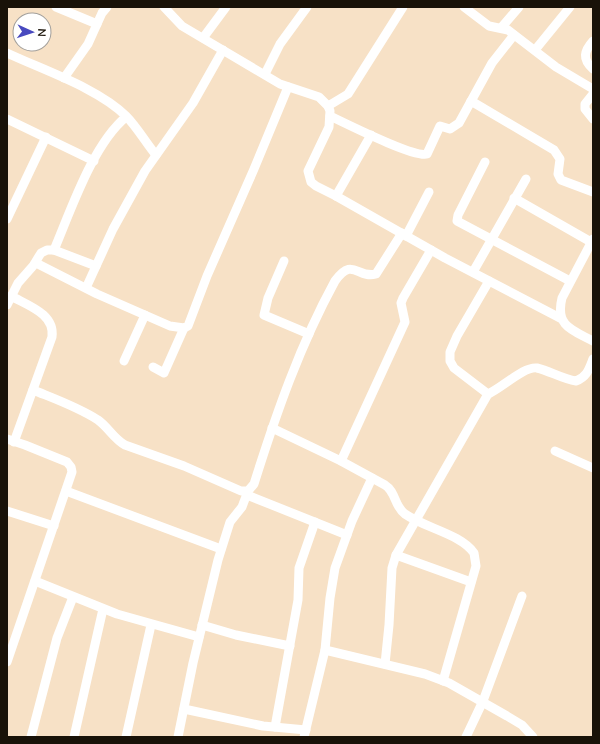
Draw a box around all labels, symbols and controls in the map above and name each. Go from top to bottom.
north arrow [12,12,52,52]
text: N [35,28,49,37]

